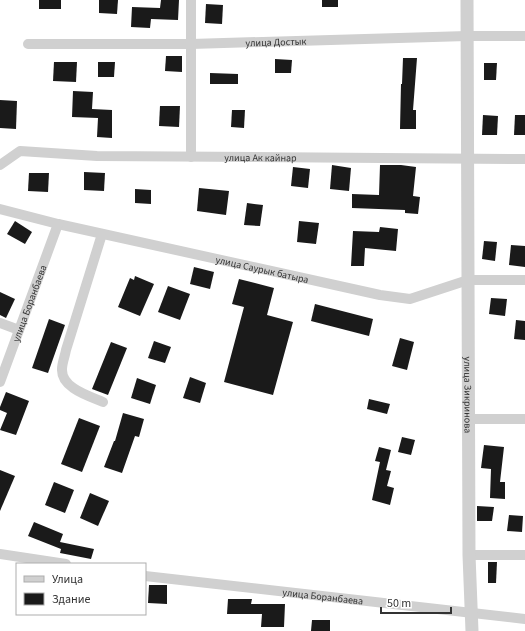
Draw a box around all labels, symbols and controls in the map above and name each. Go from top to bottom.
street label: улица Достык [245,35,307,50]
street label: улица Ак кайнар [224,151,297,165]
street label: улица Саурык батыра [214,253,310,287]
street label: улица Боранбаева [9,263,50,344]
street label: улица Зикринова [460,357,475,433]
legend [16,563,146,615]
text: Улица [52,571,83,588]
street label: улица Боранбаева [282,586,364,609]
scale bar [381,589,451,615]
text: Здание [52,591,91,608]
text: 50 m [387,595,411,612]

